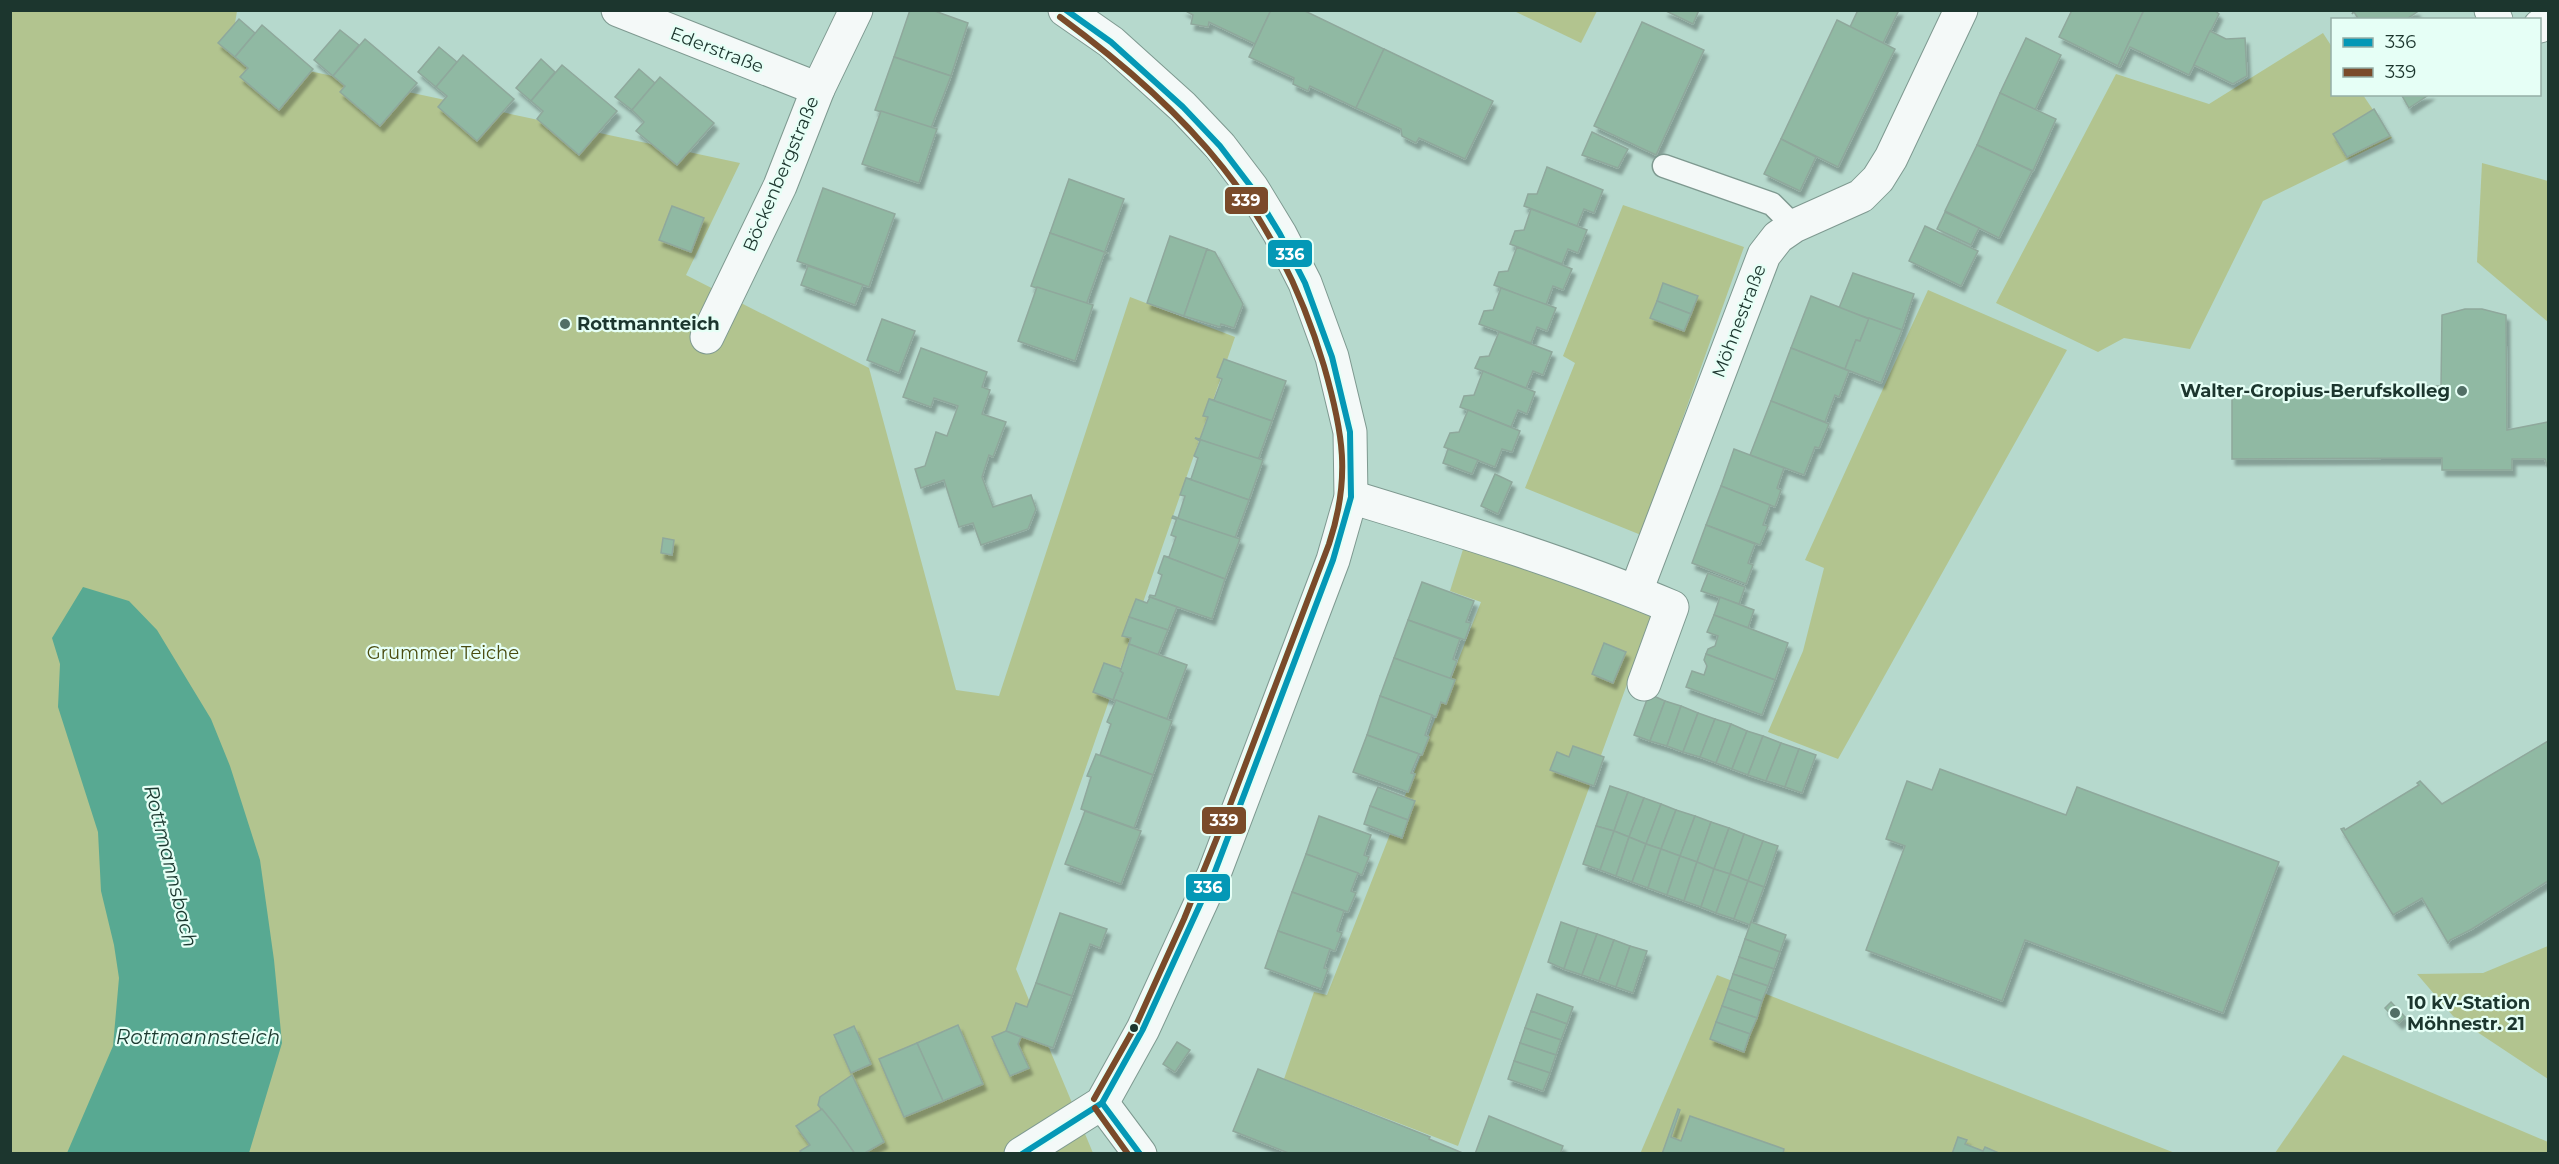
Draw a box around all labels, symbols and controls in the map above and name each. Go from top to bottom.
legend [2331,18,2541,96]
street label: Ederstraße [667,22,767,78]
text: 336 [2385,31,2416,53]
text: 339 [2385,61,2416,83]
street label: Böckenbergstraße [738,93,824,255]
line badge: 339 [1224,186,1269,215]
text: 339 [1230,191,1261,210]
line badge: 336 [1267,239,1313,268]
text: 336 [1274,245,1305,264]
street label: Möhnestraße [1707,261,1771,381]
place label: Rottmannteich [577,313,720,335]
marker: Rottmannteich [558,317,572,331]
place label: Walter-Gropius-Berufskolleg [2180,380,2450,402]
marker: Walter-Gropius-Berufskolleg [2455,384,2469,398]
park label: Grummer Teiche [367,642,519,664]
water label: Rottmannsbach [139,782,203,950]
line badge: 339 [1201,806,1247,835]
text: 339 [1208,811,1239,830]
line badge: 336 [1185,873,1231,902]
text: 336 [1192,878,1223,897]
place label: 10 kV-Station Möhnestr. 21 [2407,992,2530,1035]
marker: 10 kV-Station Möhnestr. 21 [2388,1006,2402,1020]
unlabelled marker [1128,1022,1140,1034]
water label: Rottmannsteich [116,1025,280,1049]

